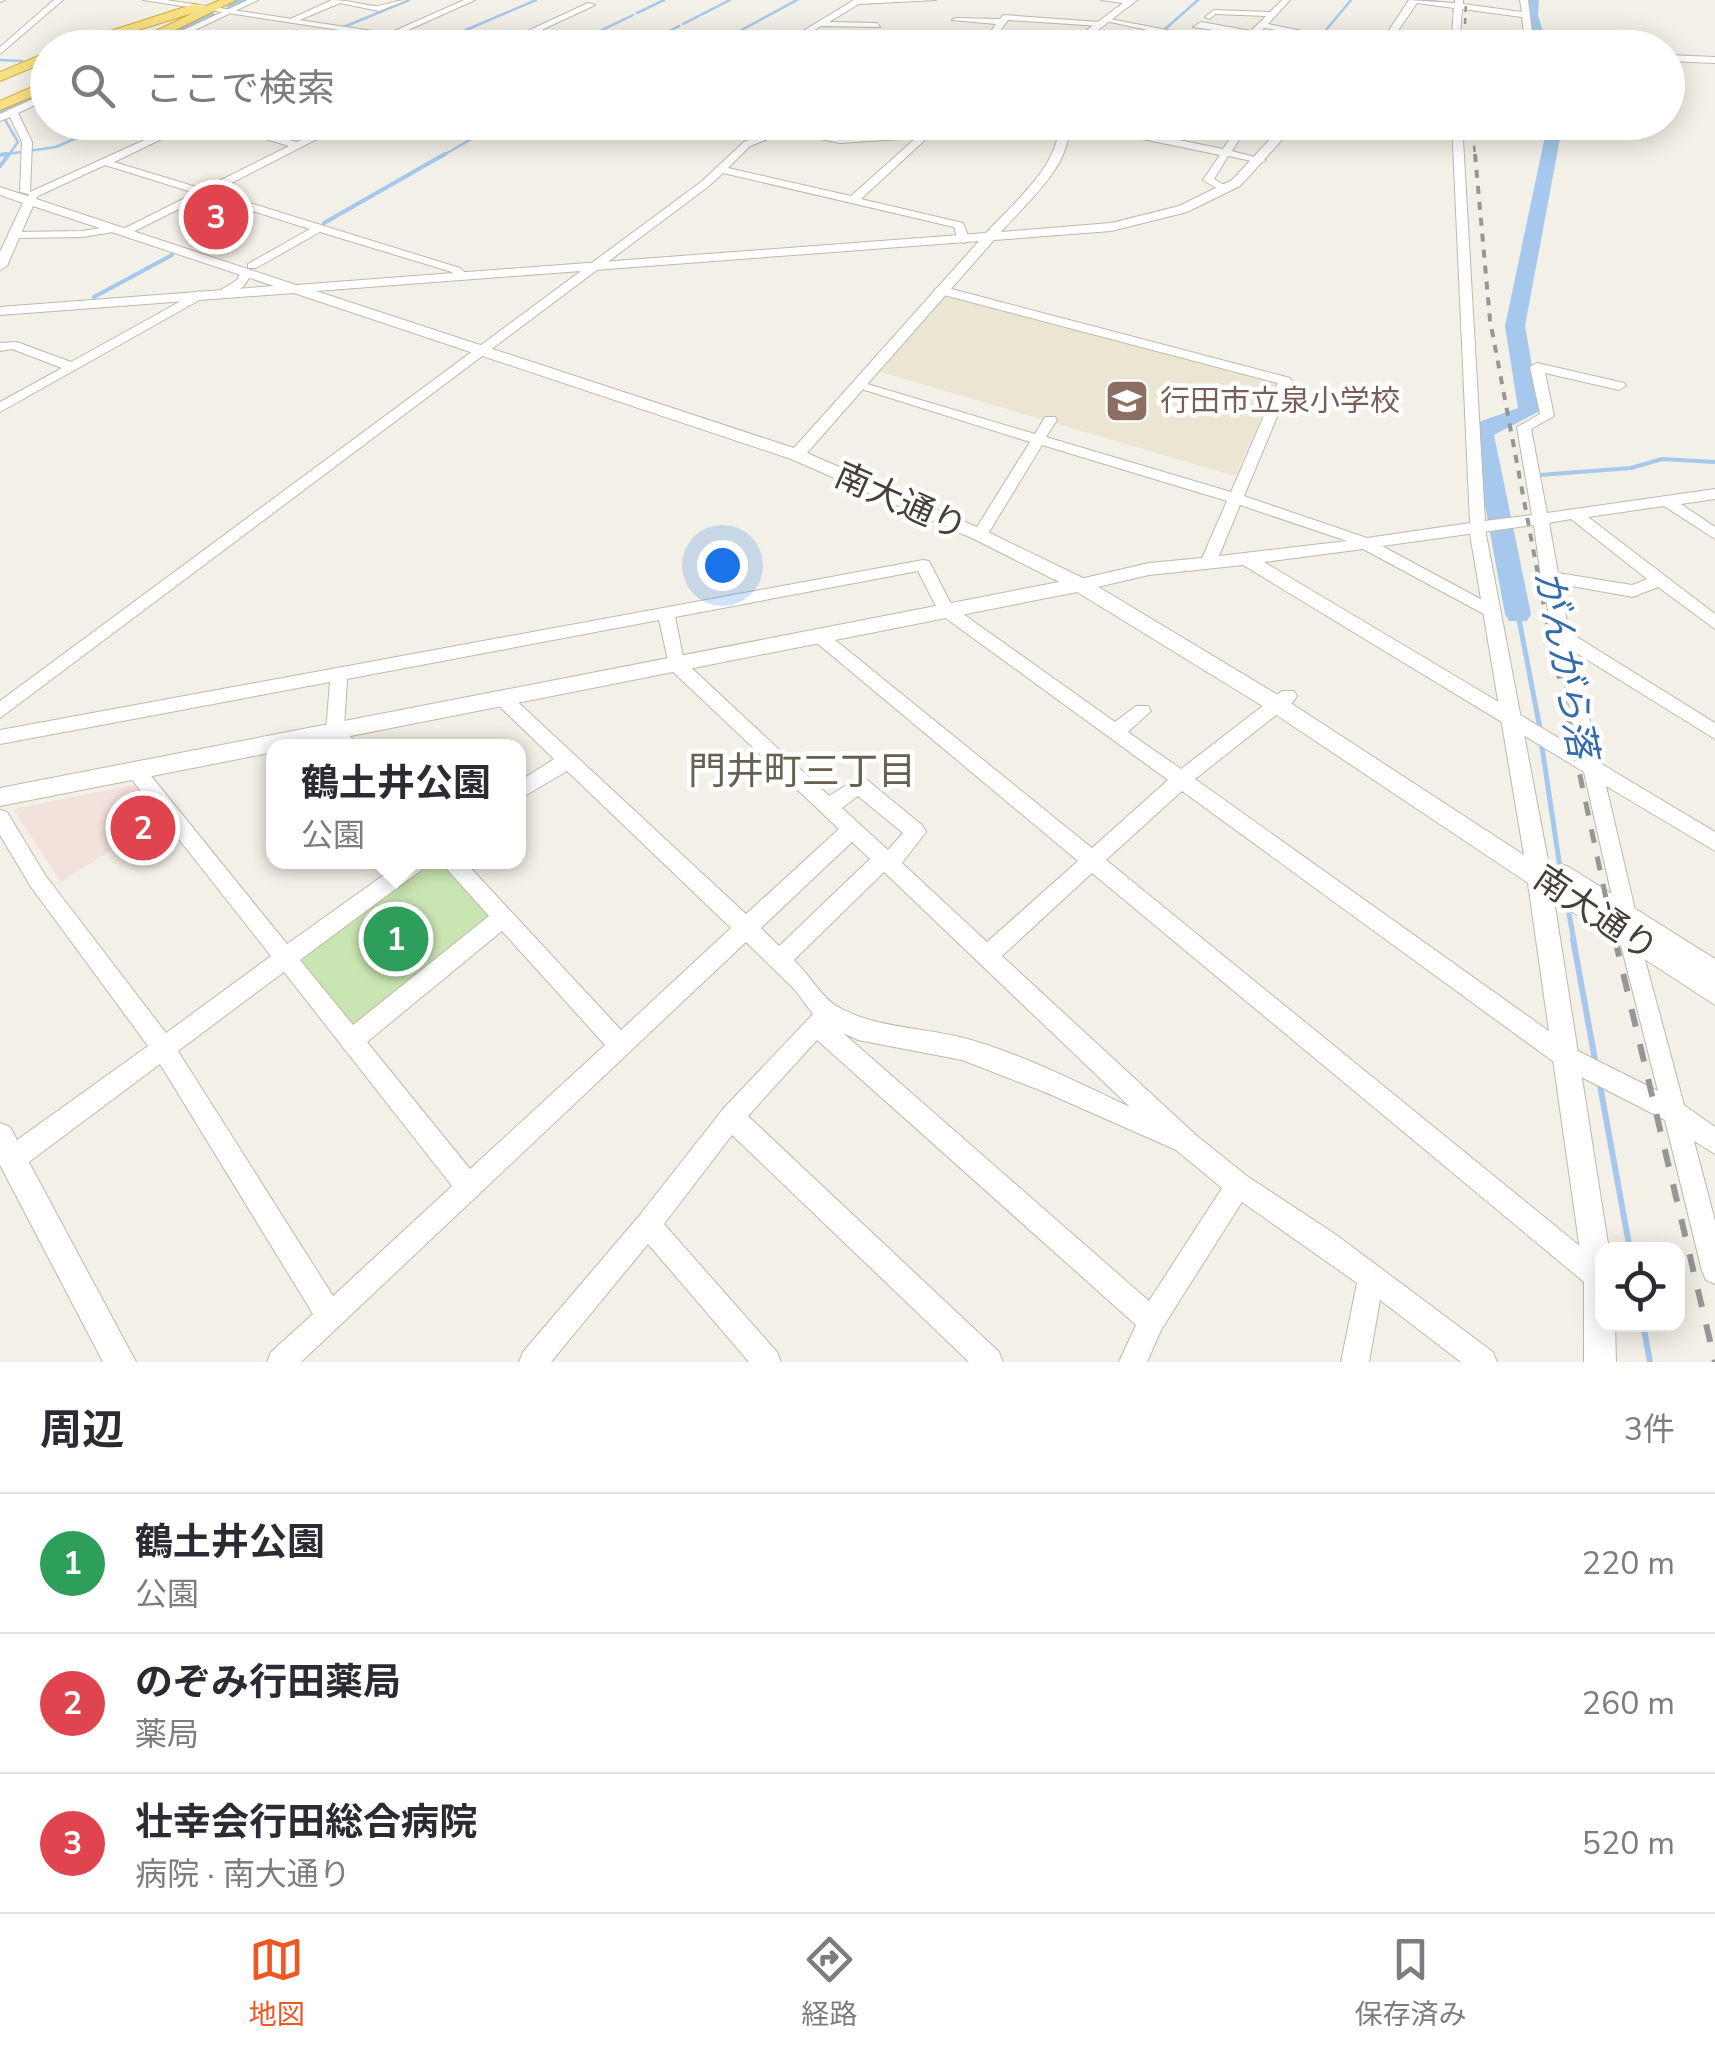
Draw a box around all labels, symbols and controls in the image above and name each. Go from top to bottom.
search box [30,30,1685,140]
icon: search [65,58,120,113]
text: ここで検索 [145,63,335,114]
pin: 3 [184,180,248,254]
school or university icon: 行田市立泉小学校 [1104,378,1150,424]
place label: 行田市立泉小学校 [1160,381,1400,422]
street label: 南大通り [827,452,974,551]
your location [697,540,748,591]
water label: がんがら落 [1522,566,1610,768]
popup [266,739,526,869]
district label: 門井町三丁目 [688,746,916,797]
text: 鶴土井公園 [301,758,491,809]
pin: 2 [110,790,176,866]
text: 公園 [301,814,365,857]
street label: 南大通り [1525,855,1667,972]
pin: 1 [364,902,428,976]
map controls [1595,1242,1685,1332]
button: locate [1595,1242,1685,1332]
text: 周辺 [40,1402,124,1459]
text: 3件 [1624,1408,1675,1451]
text: 鶴土井公園 [135,1517,325,1568]
text: 1 [63,1542,82,1585]
text: 220 m [1582,1542,1675,1585]
text: 公園 [135,1573,199,1616]
text: のぞみ行田薬局 [135,1657,401,1708]
text: 2 [63,1682,82,1725]
text: 260 m [1582,1682,1675,1725]
text: 薬局 [135,1713,199,1756]
text: 壮幸会行田総合病院 [135,1797,477,1848]
text: 3 [63,1822,82,1865]
text: 520 m [1582,1822,1675,1865]
text: 病院 · 南大通り [135,1853,351,1896]
tab: 地図 [248,1932,305,2034]
tab: 経路 [801,1932,858,2034]
tab: 保存済み [1354,1932,1467,2034]

